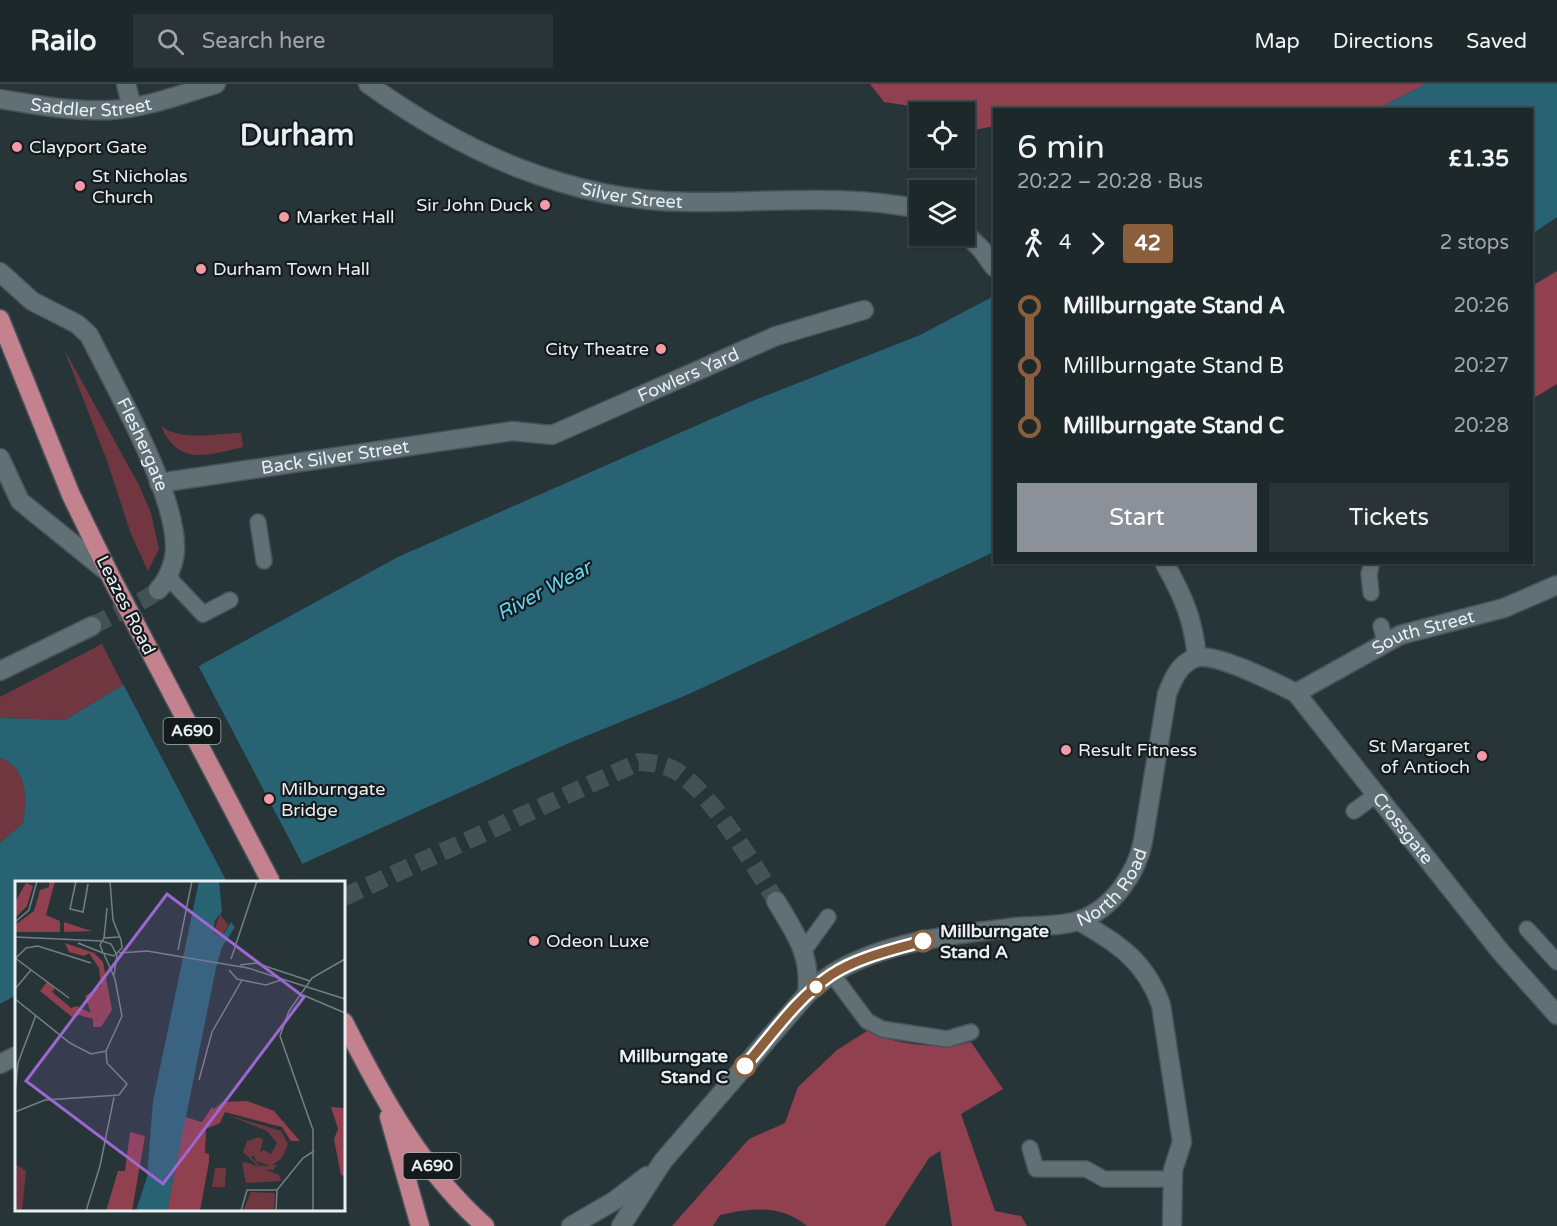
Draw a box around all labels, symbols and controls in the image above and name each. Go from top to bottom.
search box [133,14,553,68]
text: Railo [30,24,97,58]
icon: search [154,25,187,58]
text: Search here [202,28,325,54]
text: Map [1254,29,1300,54]
text: Directions [1333,29,1433,54]
text: Saved [1466,29,1527,54]
street label: Saddler Street [29,93,154,121]
map controls [909,102,975,246]
button: locate [909,102,975,168]
district label: Durham [240,117,354,154]
text: 6 min [1017,128,1105,167]
place label: Clayport Gate [29,136,147,158]
marker: Clayport Gate [10,140,24,154]
text: £1.35 [1449,146,1509,172]
place label: St Nicholas Church [92,165,188,208]
text: 20:22 – 20:28 · Bus [1017,170,1203,194]
street label: Silver Street [579,177,683,213]
marker: St Nicholas Church [73,179,87,193]
button: layers [909,180,975,246]
place label: Sir John Duck [416,194,533,216]
marker: Sir John Duck [538,198,552,212]
place label: Market Hall [296,206,394,228]
marker: Market Hall [277,210,291,224]
icon: walk [1017,227,1050,260]
icon: forward [1081,227,1114,260]
text: 4 [1059,231,1072,255]
text: 42 [1135,231,1161,256]
text: 2 stops [1440,231,1509,255]
place label: Durham Town Hall [213,258,370,280]
marker: Durham Town Hall [194,262,208,276]
text: Millburngate Stand A [1063,293,1285,319]
text: 20:26 [1454,294,1509,318]
place label: City Theatre [545,338,649,360]
marker: City Theatre [654,342,668,356]
street label: Fowlers Yard [634,343,742,407]
text: Millburngate Stand B [1063,353,1284,379]
text: 20:27 [1454,354,1509,378]
street label: Fleshergate [112,394,173,494]
text: Millburngate Stand C [1063,413,1284,439]
text: 20:28 [1454,414,1509,438]
street label: Back Silver Street [260,435,411,479]
button: Start [1017,483,1257,552]
button: Tickets [1269,483,1509,552]
street label: Leazes Road [92,552,160,658]
water label: River Wear [493,555,597,626]
street label: South Street [1368,605,1477,660]
road number: A690 [164,718,220,744]
place label: St Margaret of Antioch [1368,735,1470,778]
place label: Result Fitness [1078,739,1197,761]
marker: Result Fitness [1059,743,1073,757]
marker: St Margaret of Antioch [1475,749,1489,763]
place label: Milburngate Bridge [281,778,386,821]
street label: Crossgate [1368,788,1438,869]
marker: Milburngate Bridge [262,792,276,806]
street label: North Road [1073,846,1152,931]
inset map [15,881,345,1211]
place label: Millburngate Stand A [940,920,1049,963]
place label: Odeon Luxe [546,930,649,952]
marker: Millburngate Stand A [912,930,934,952]
marker: Odeon Luxe [527,934,541,948]
unlabelled marker [807,978,825,996]
place label: Millburngate Stand C [619,1045,728,1088]
marker: Millburngate Stand C [734,1055,756,1077]
road number: A690 [404,1153,460,1179]

